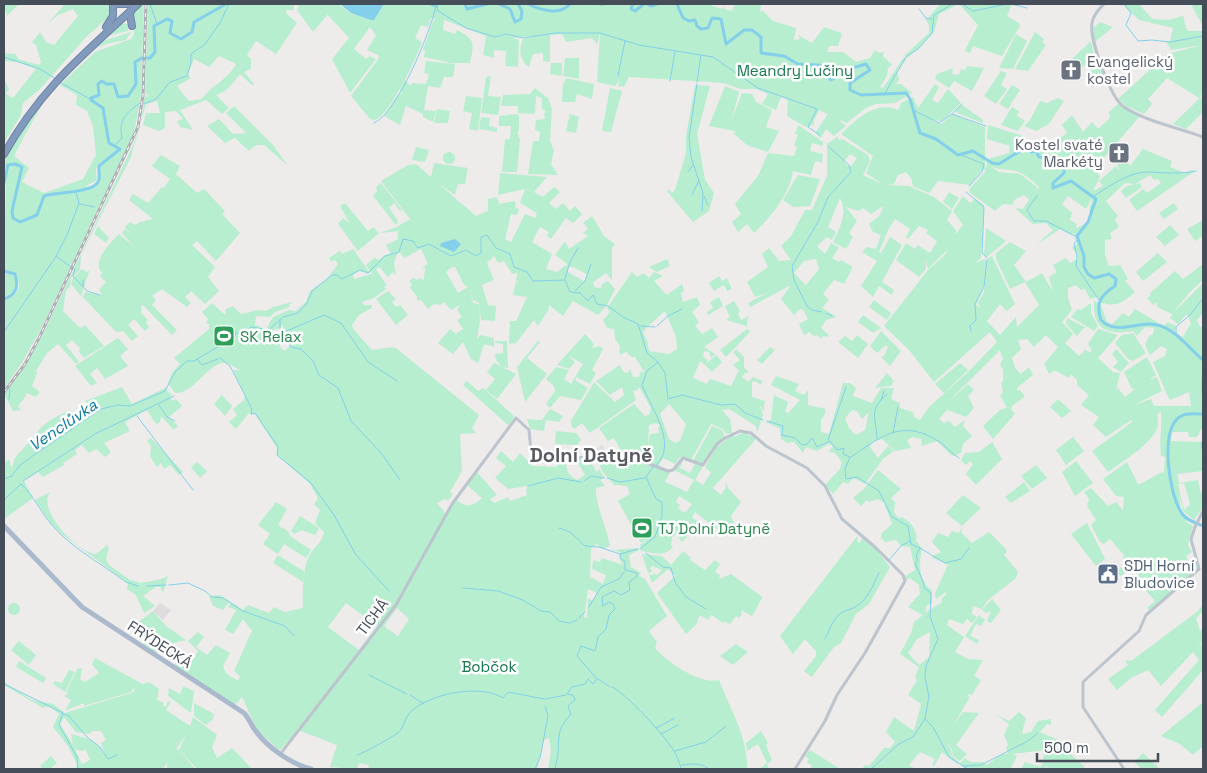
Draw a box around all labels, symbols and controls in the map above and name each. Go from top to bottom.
place label: Evangelický kostel [1087,52,1173,88]
church icon: Evangelický kostel [1059,58,1083,82]
park label: Meandry Lučiny [737,61,853,80]
place label: Kostel svaté Markéty [1015,135,1103,171]
church icon: Kostel svaté Markéty [1107,141,1131,165]
sports icon: SK Relax [212,324,236,348]
place label: SK Relax [240,327,302,346]
water label: Venclůvka [25,394,102,456]
district label: Dolní Datyně [529,442,653,468]
sports icon: TJ Dolní Datyně [630,516,654,540]
place label: TJ Dolní Datyně [658,519,770,538]
place label: SDH Horní Bludovice [1124,556,1195,592]
public building icon: SDH Horní Bludovice [1096,562,1120,586]
street label: TICHÁ [352,594,392,639]
street label: FRÝDECKÁ [124,616,196,672]
park label: Bobčok [461,657,517,676]
scale bar [1037,730,1158,762]
text: 500 m [1044,738,1089,757]

